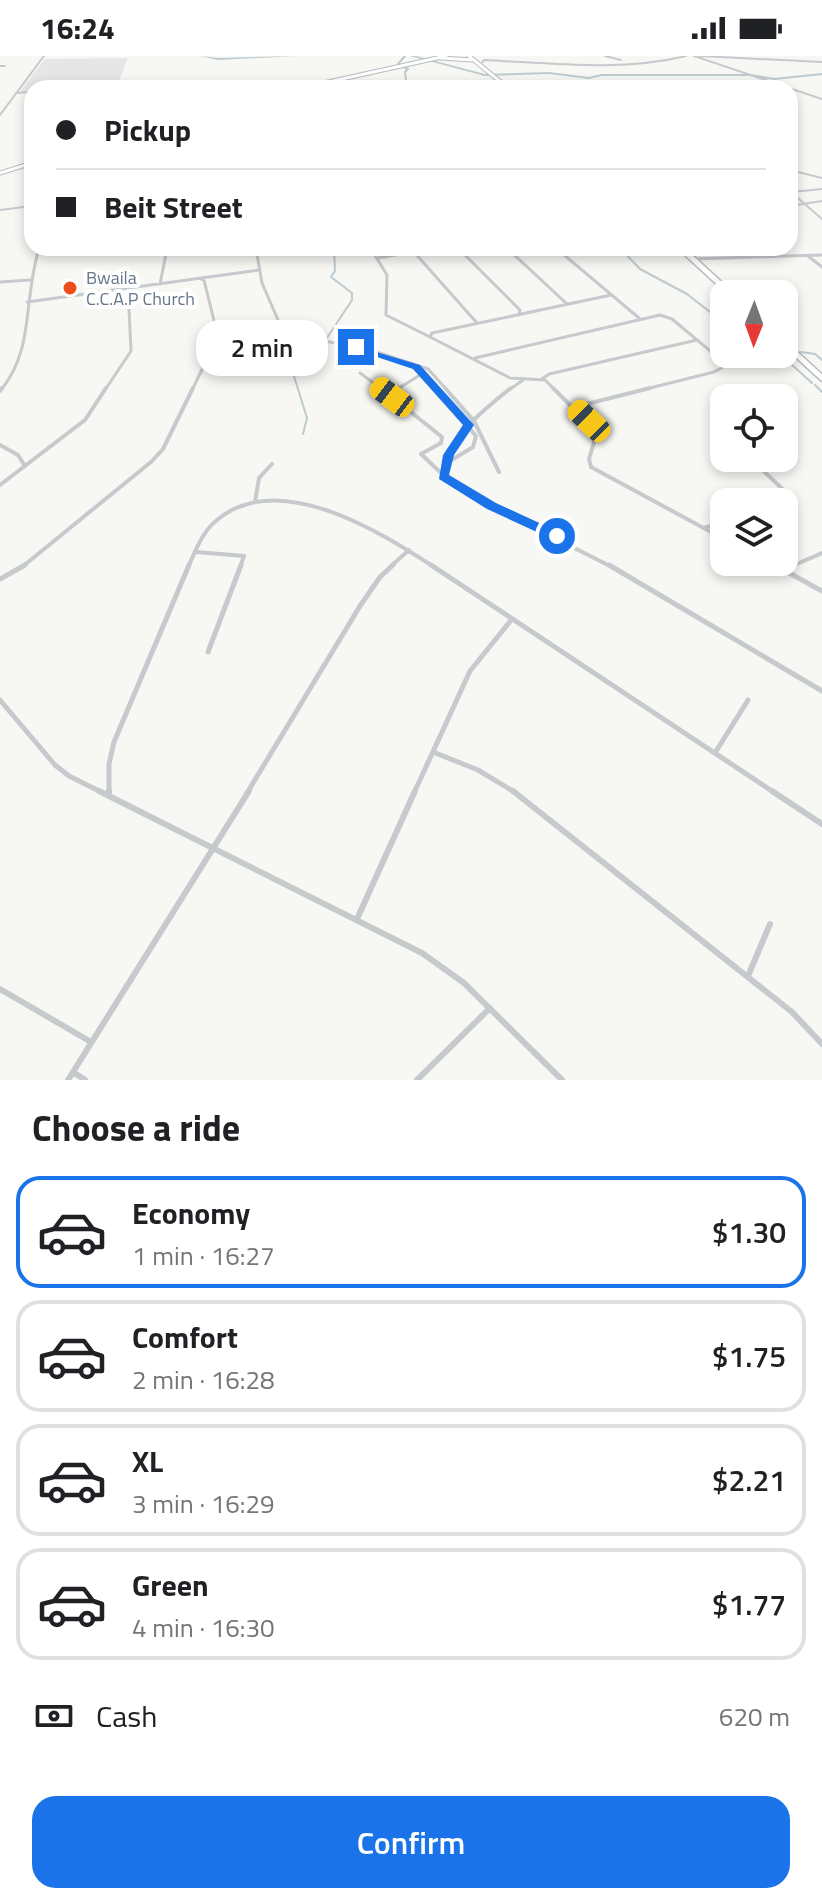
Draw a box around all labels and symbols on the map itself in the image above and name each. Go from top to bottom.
place label: Bwaila C.C.A.P Church [86,264,195,312]
marker: Bwaila C.C.A.P Church [61,279,79,297]
north arrow [710,280,798,368]
callout: 2 min [196,319,328,375]
route end [338,329,374,365]
car [366,373,418,421]
car [563,396,615,446]
route start [539,518,575,554]

